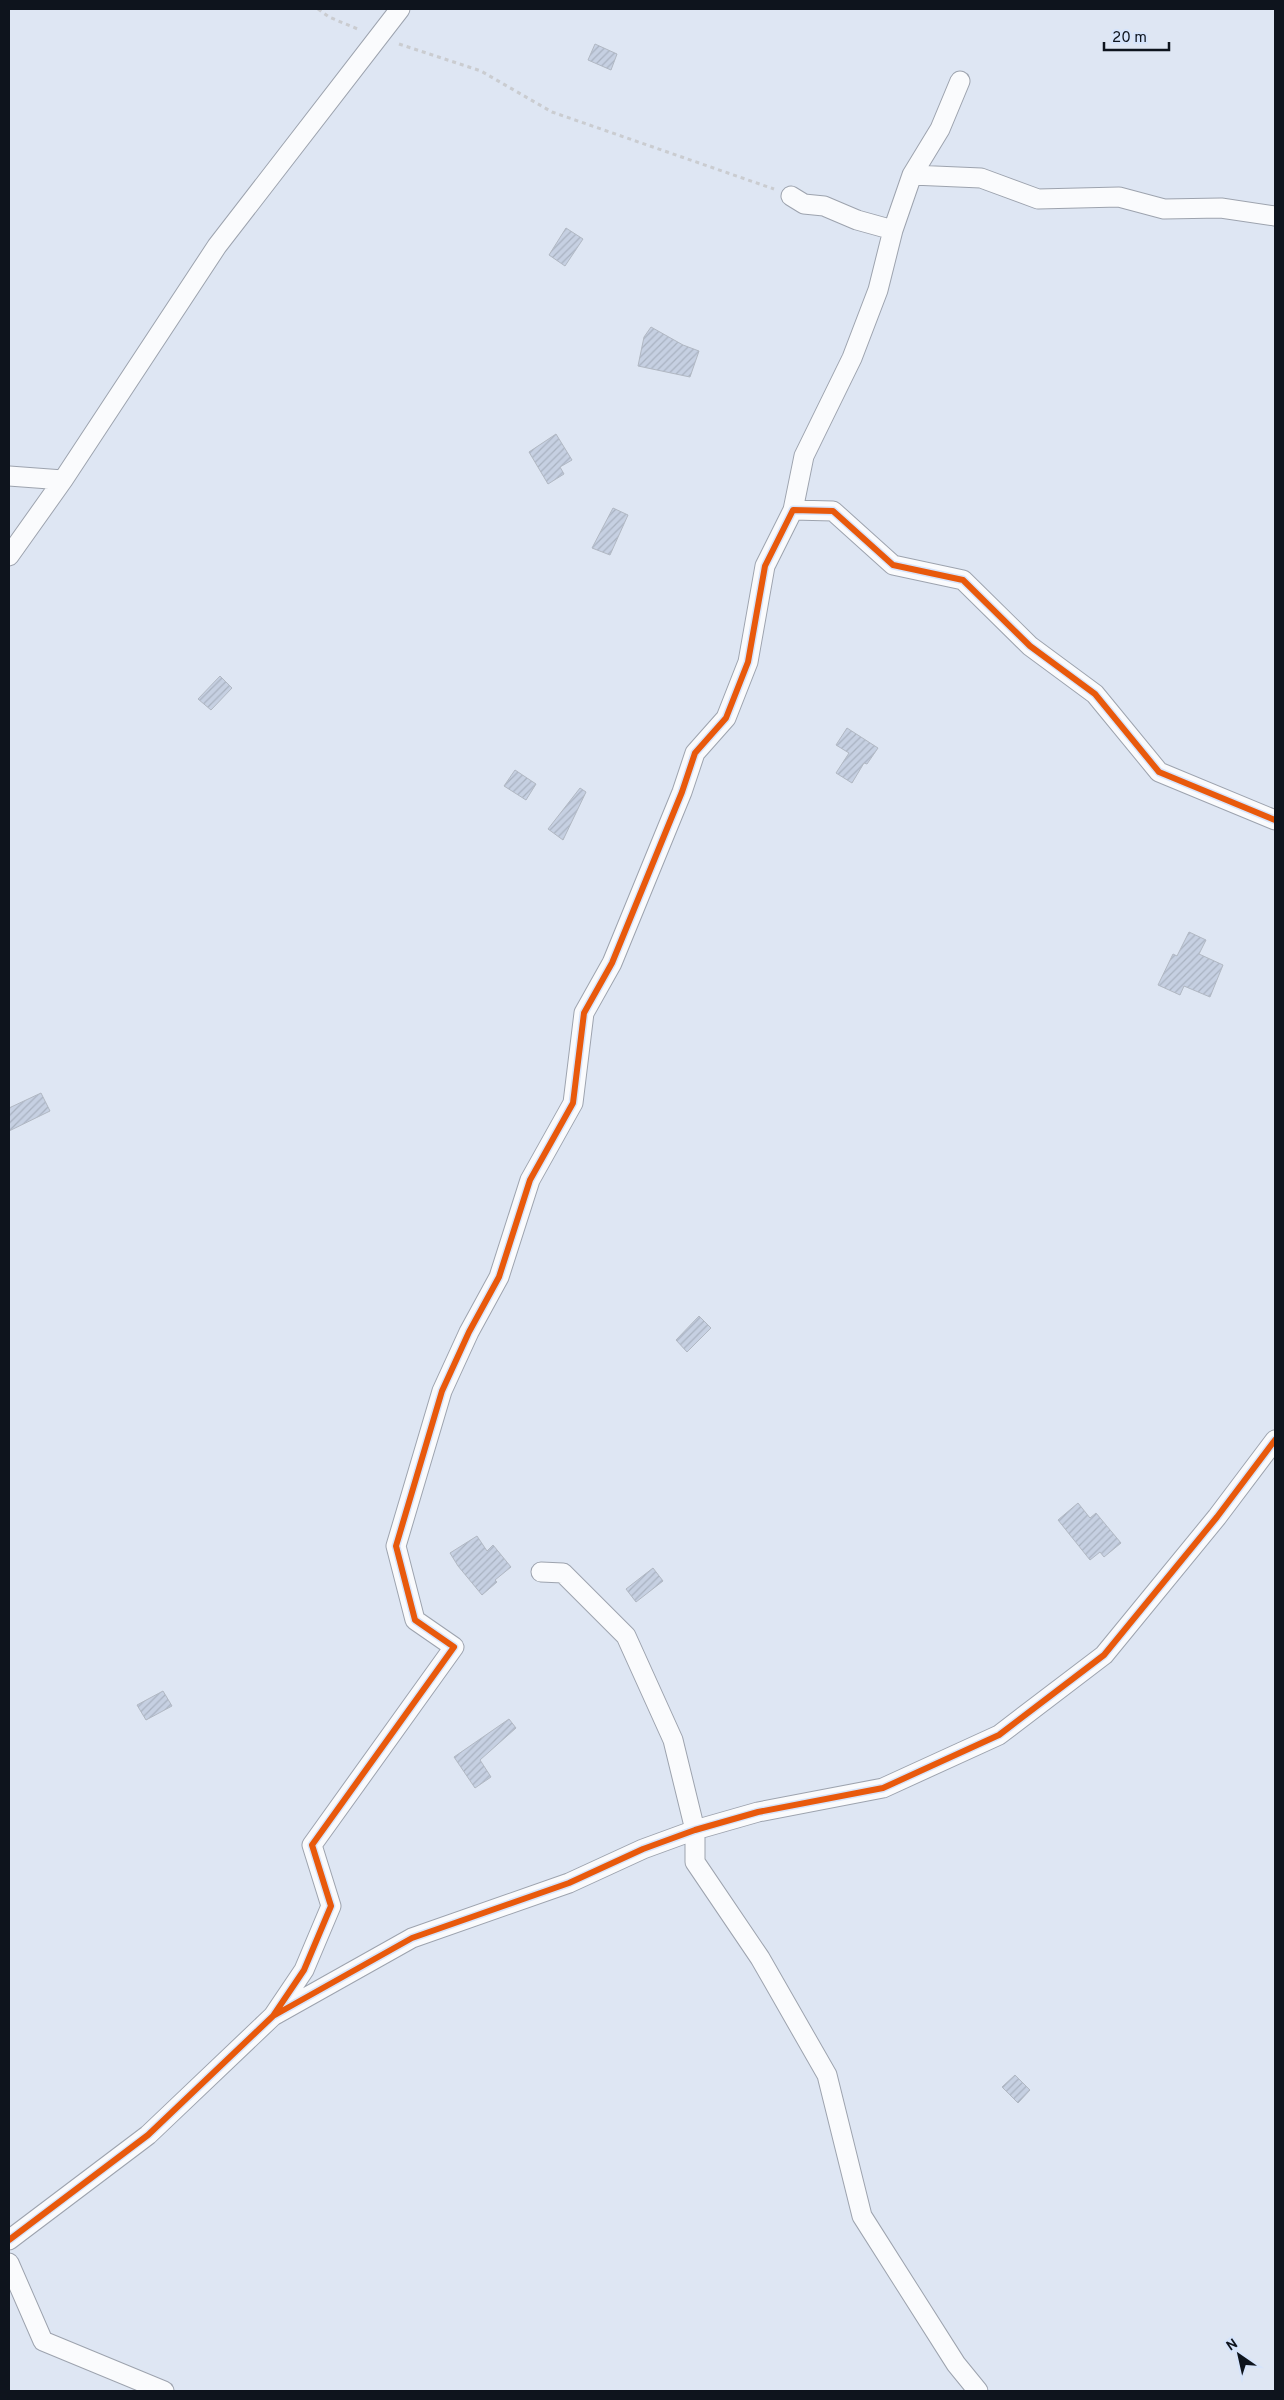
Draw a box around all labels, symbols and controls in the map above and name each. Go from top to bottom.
scale bar [1104,20,1169,52]
text: 20 m [1112,29,1147,48]
north arrow [1214,2330,1264,2380]
text: N [1224,2336,1241,2355]

